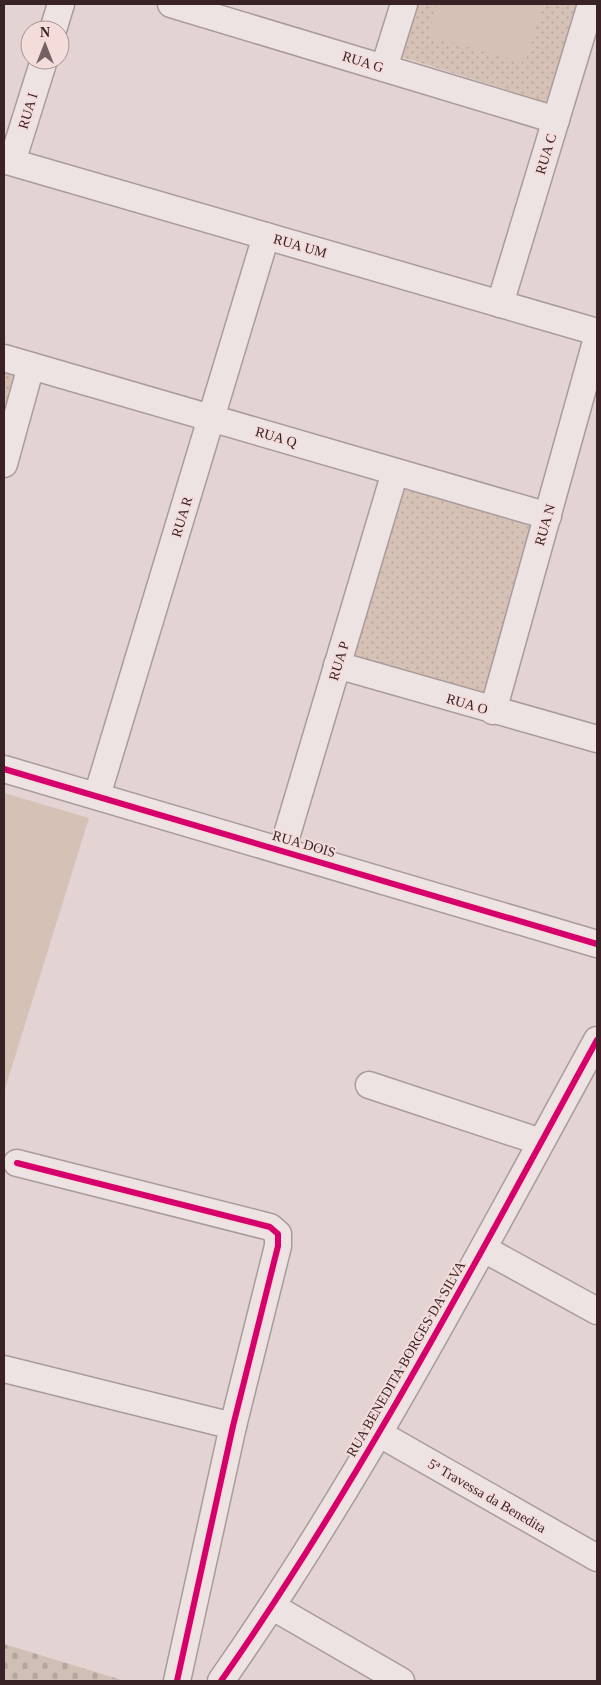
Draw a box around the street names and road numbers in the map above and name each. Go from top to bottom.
street label: RUA G [341,49,385,75]
street label: RUA I [15,91,41,131]
street label: RUA C [533,132,559,176]
street label: RUA UM [272,231,329,261]
street label: RUA Q [254,424,298,450]
street label: RUA R [169,494,195,539]
street label: RUA N [532,503,558,547]
street label: RUA P [326,639,352,682]
street label: RUA O [445,691,489,717]
street label: RUA DOIS [271,828,337,860]
street label: RUA BENEDITA BORGES DA SILVA [344,1258,469,1460]
street label: 5ª Travessa da Benedita [426,1456,549,1536]

